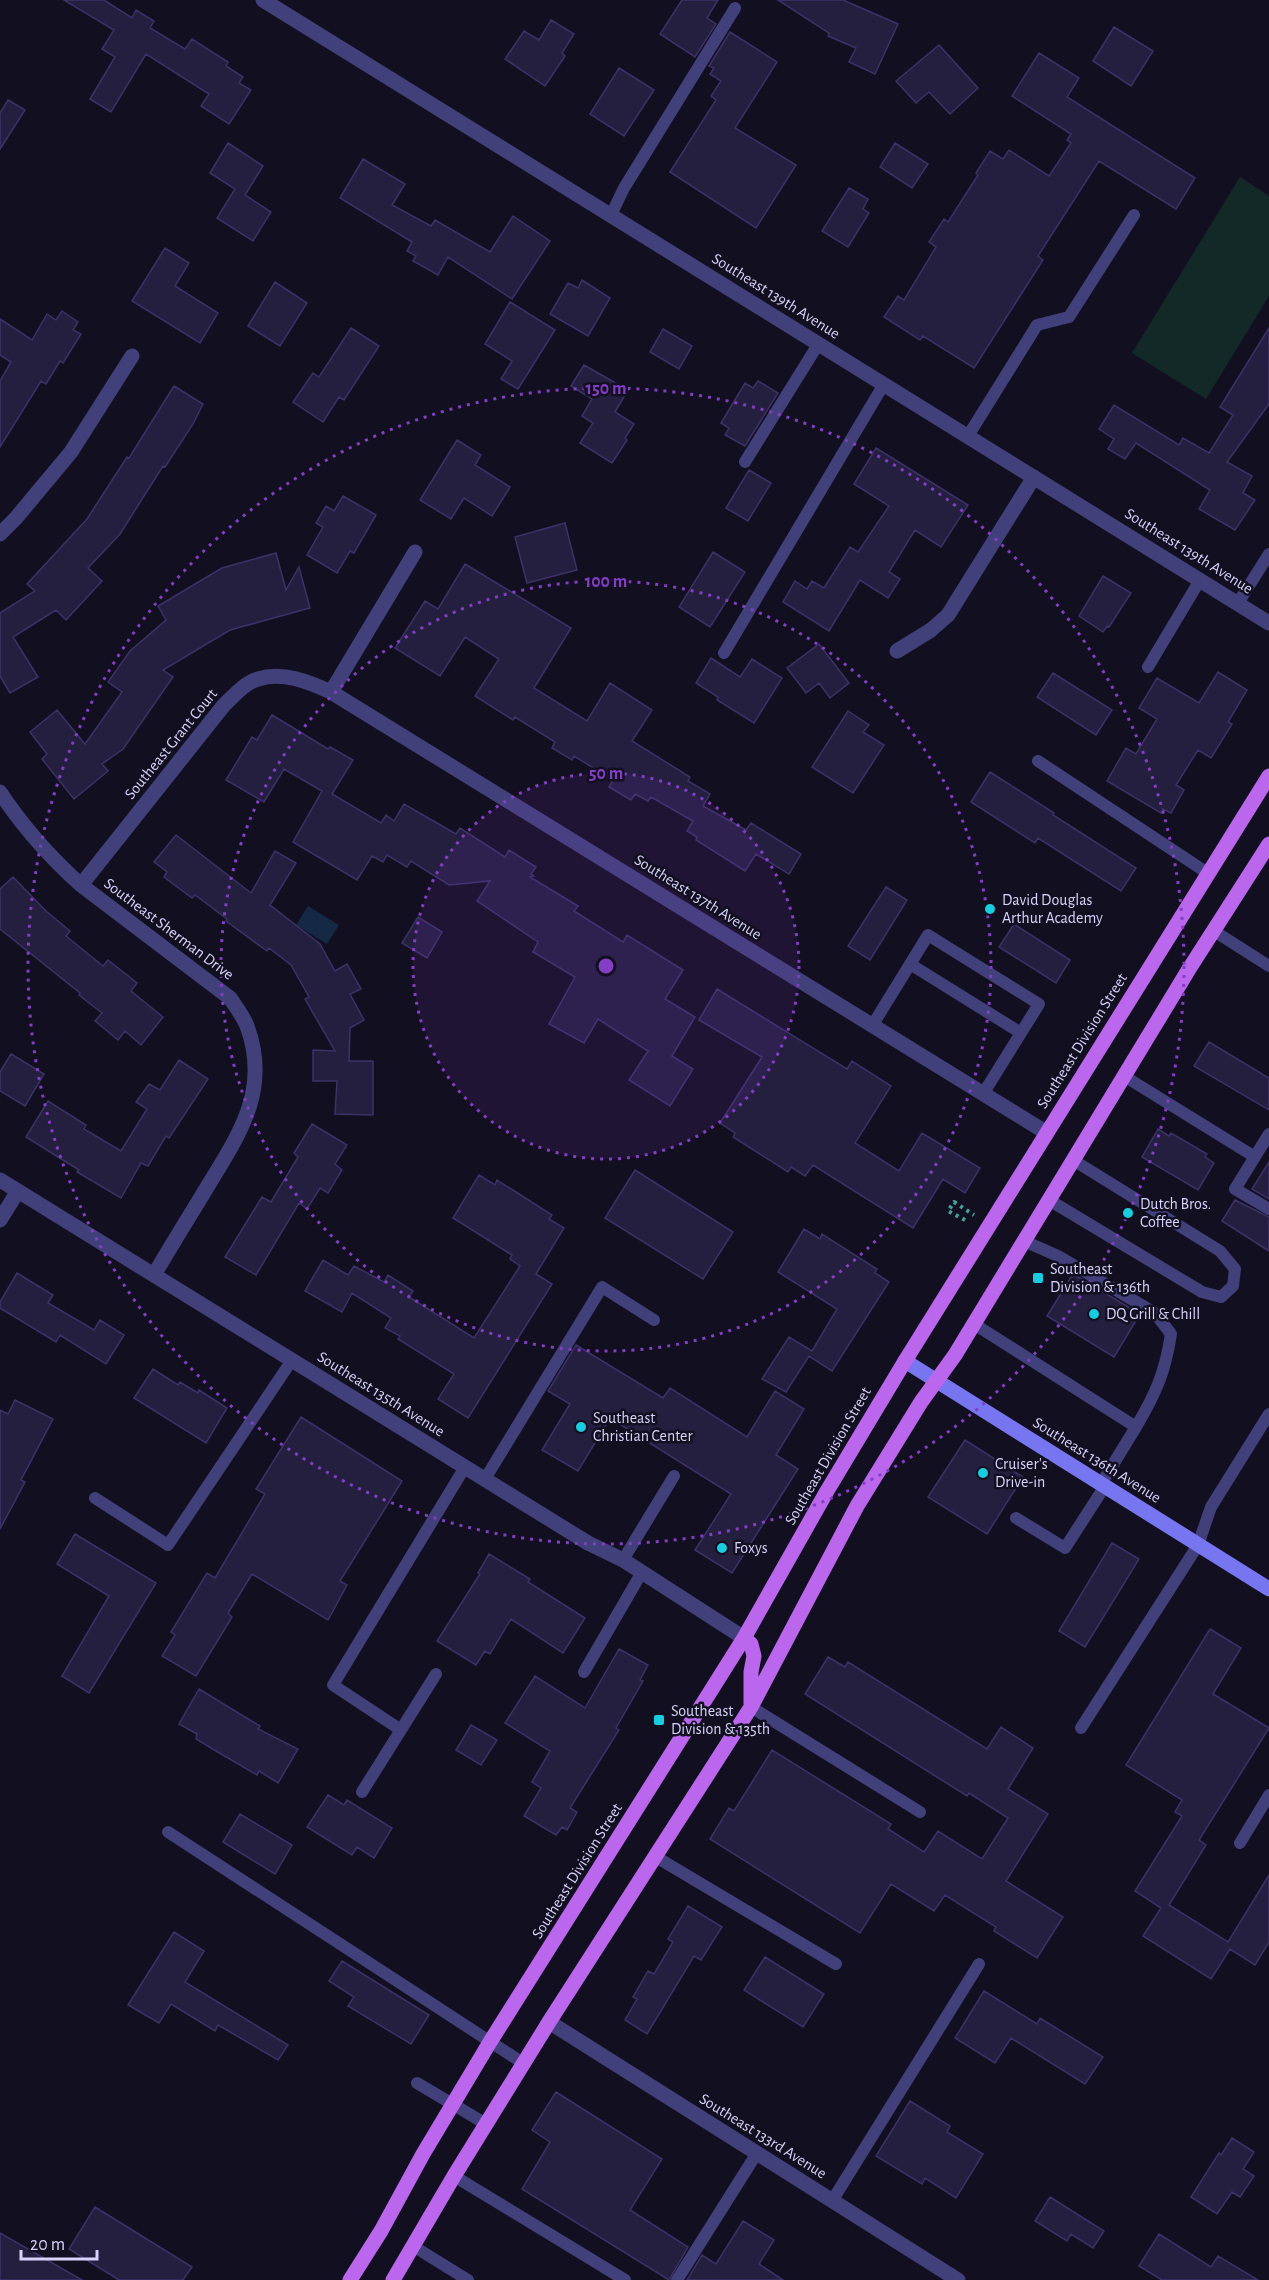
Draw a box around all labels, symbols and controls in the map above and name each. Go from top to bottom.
street label: Southeast 139th Avenue [709,250,843,342]
text: 150 m [586,380,626,398]
street label: Southeast 139th Avenue [1122,505,1256,597]
text: 100 m [585,573,627,591]
street label: Southeast Grant Court [122,686,220,802]
text: 50 m [589,765,623,783]
street label: Southeast 137th Avenue [632,851,764,943]
street label: Southeast Sherman Drive [101,875,237,983]
place label: David Douglas Arthur Academy [1002,892,1103,927]
marker: David Douglas Arthur Academy [983,902,997,916]
centre of rings [596,956,616,976]
street label: Southeast Division Street [1034,971,1130,1111]
place label: Dutch Bros. Coffee [1140,1196,1211,1230]
marker: Dutch Bros. Coffee [1121,1206,1135,1220]
place label: Southeast Division & 136th [1050,1261,1150,1295]
marker: Southeast Division & 136th [1031,1271,1045,1285]
place label: DQ Grill & Chill [1106,1306,1200,1323]
marker: DQ Grill & Chill [1087,1307,1101,1321]
street label: Southeast 135th Avenue [315,1348,447,1440]
street label: Southeast Division Street [782,1384,874,1528]
place label: Southeast Christian Center [593,1410,693,1444]
street label: Southeast 136th Avenue [1030,1414,1164,1506]
marker: Southeast Christian Center [574,1420,588,1434]
place label: Cruiser's Drive-in [995,1456,1048,1490]
marker: Cruiser's Drive-in [976,1466,990,1480]
place label: Foxys [734,1540,768,1557]
marker: Foxys [715,1541,729,1555]
place label: Southeast Division & 135th [671,1703,770,1737]
marker: Southeast Division & 135th [652,1713,666,1727]
street label: Southeast Division Street [529,1801,625,1941]
street label: Southeast 133rd Avenue [697,2090,829,2182]
scale bar [21,2223,98,2261]
text: 20 m [30,2236,65,2254]

